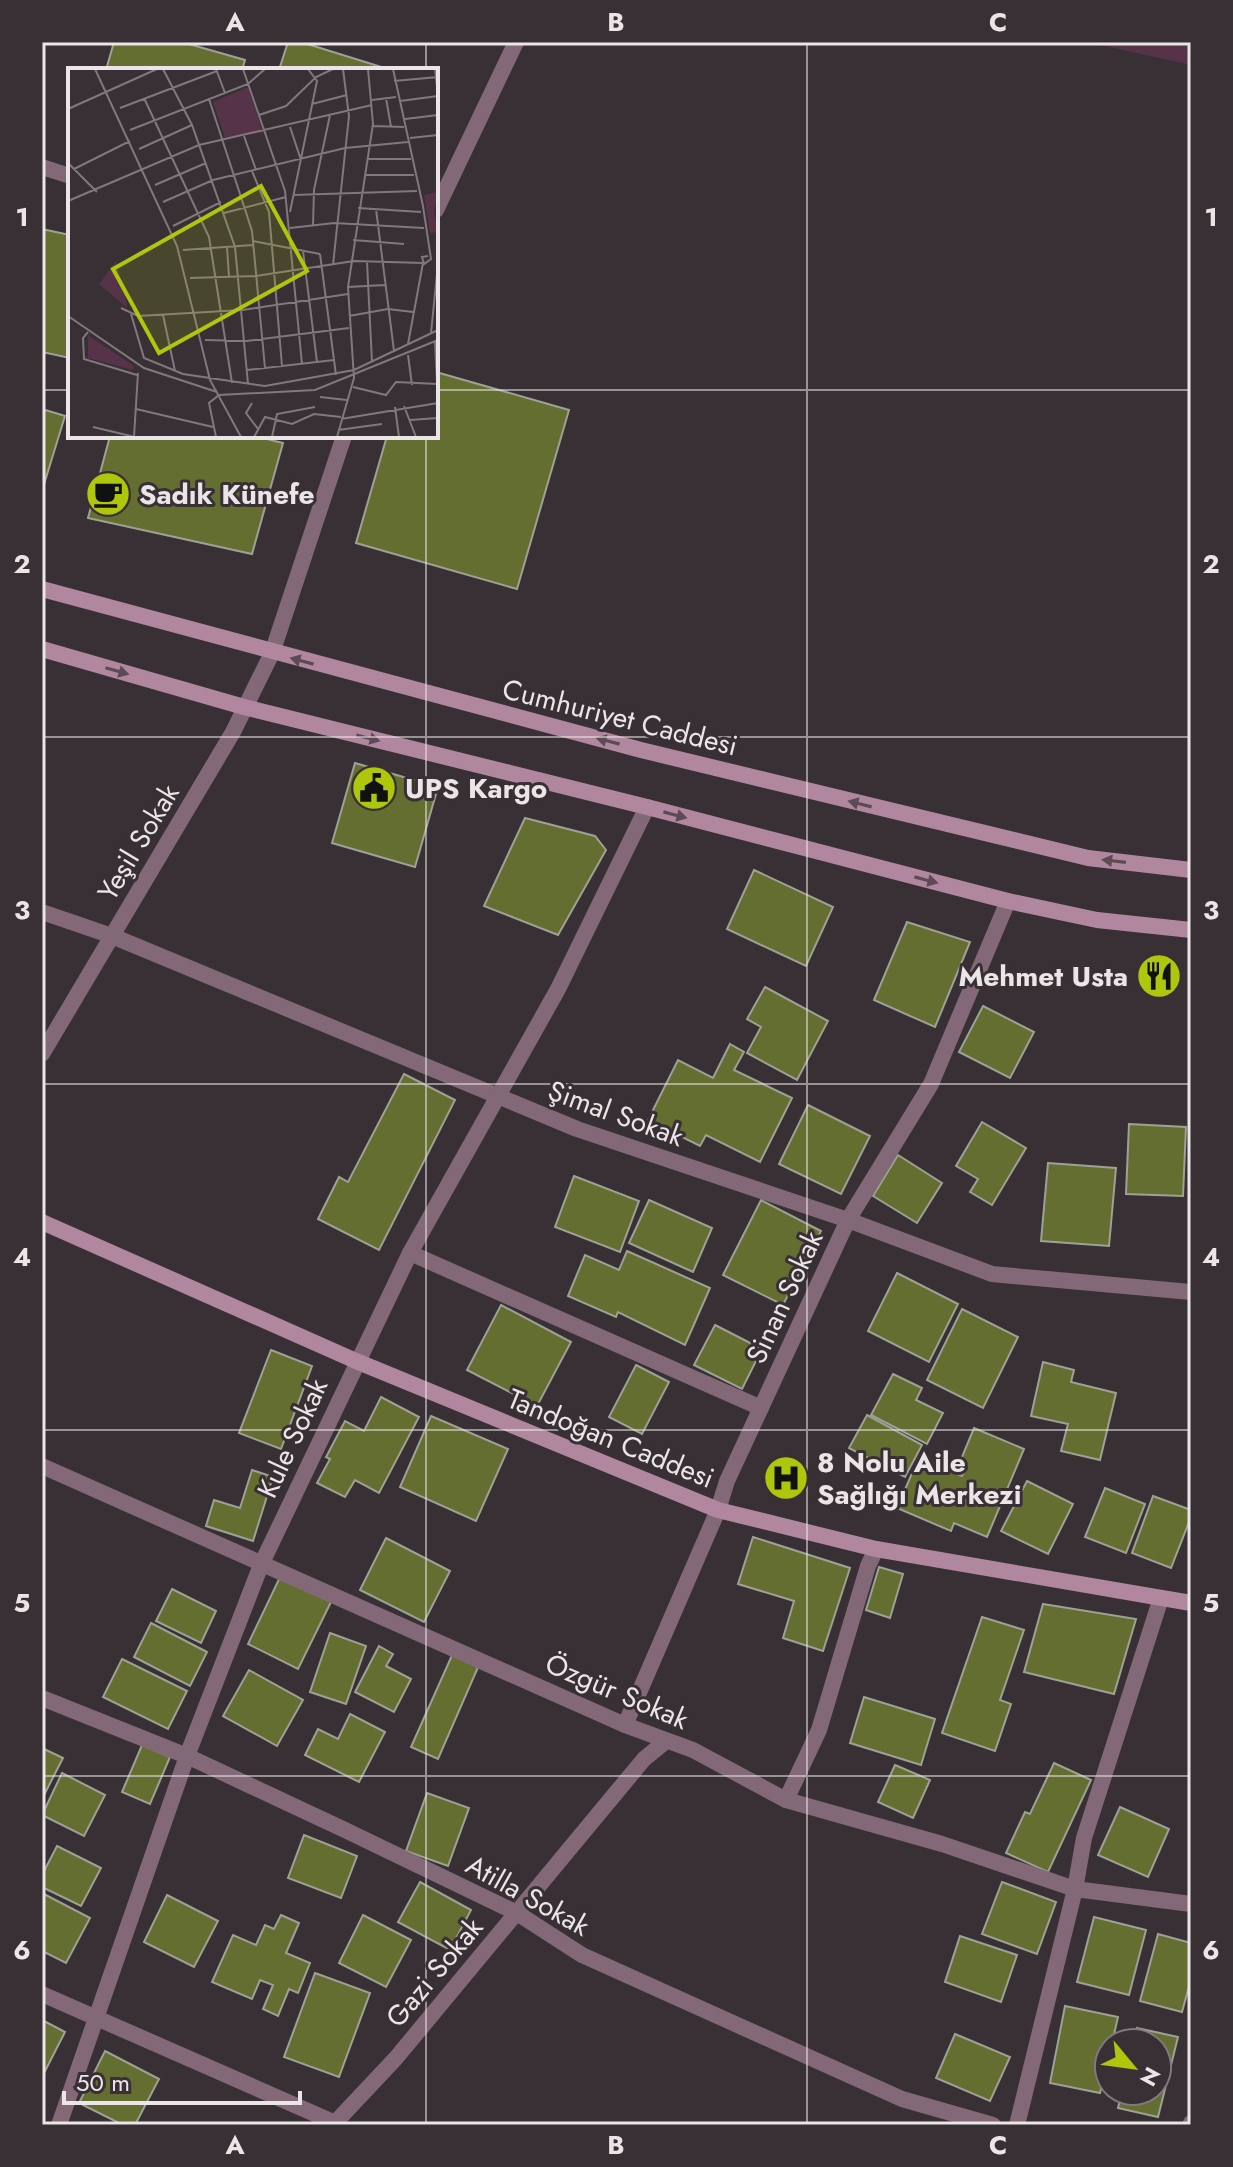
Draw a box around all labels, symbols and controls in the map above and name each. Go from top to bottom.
text: A [224,3,245,41]
text: B [607,3,625,41]
text: C [989,3,1007,41]
inset map [68,68,438,438]
text: 1 [15,198,29,236]
text: 1 [1204,198,1218,236]
cafe icon: Sadık Künefe [84,470,132,518]
place label: Sadık Künefe [139,474,315,515]
text: 2 [13,545,31,583]
text: 2 [1202,545,1220,583]
one-way arrow [290,654,315,666]
one-way arrow [105,665,129,678]
street label: Cumhuriyet Caddesi [498,668,742,767]
one-way arrow [356,733,381,745]
one-way arrow [595,735,620,747]
public building icon: UPS Kargo [350,764,398,812]
place label: UPS Kargo [405,768,547,809]
street label: Yeşil Sokak [88,776,190,908]
one-way arrow [848,797,873,809]
one-way arrow [662,809,687,821]
one-way arrow [1101,855,1126,868]
one-way arrow [914,874,939,886]
text: 3 [14,891,30,929]
text: 3 [1203,891,1219,929]
restaurant icon: Mehmet Usta [1135,952,1183,1000]
place label: Mehmet Usta [958,956,1128,997]
street label: Şimal Sokak [542,1070,690,1157]
street label: Sinan Sokak [736,1223,833,1371]
text: 4 [13,1238,31,1276]
text: 4 [1202,1238,1220,1276]
street label: Kule Sokak [247,1371,338,1505]
street label: Tandoğan Caddesi [501,1378,720,1499]
place label: 8 Nolu Aile Sağlığı Merkezi [817,1442,1021,1515]
hospital icon: 8 Nolu Aile Sağlığı Merkezi [762,1454,810,1502]
text: 5 [14,1584,30,1622]
text: 5 [1203,1584,1219,1622]
street label: Özgür Sokak [539,1643,695,1740]
street label: Atilla Sokak [458,1845,598,1947]
street label: Gazi Sokak [376,1908,493,2036]
text: 6 [13,1931,31,1969]
text: 6 [1202,1931,1220,1969]
north arrow [1093,2027,1173,2107]
scale bar [64,2055,300,2105]
text: N [1132,2061,1169,2092]
text: 50 m [76,2065,130,2100]
text: A [224,2126,245,2164]
text: B [607,2126,625,2164]
text: C [989,2126,1007,2164]

